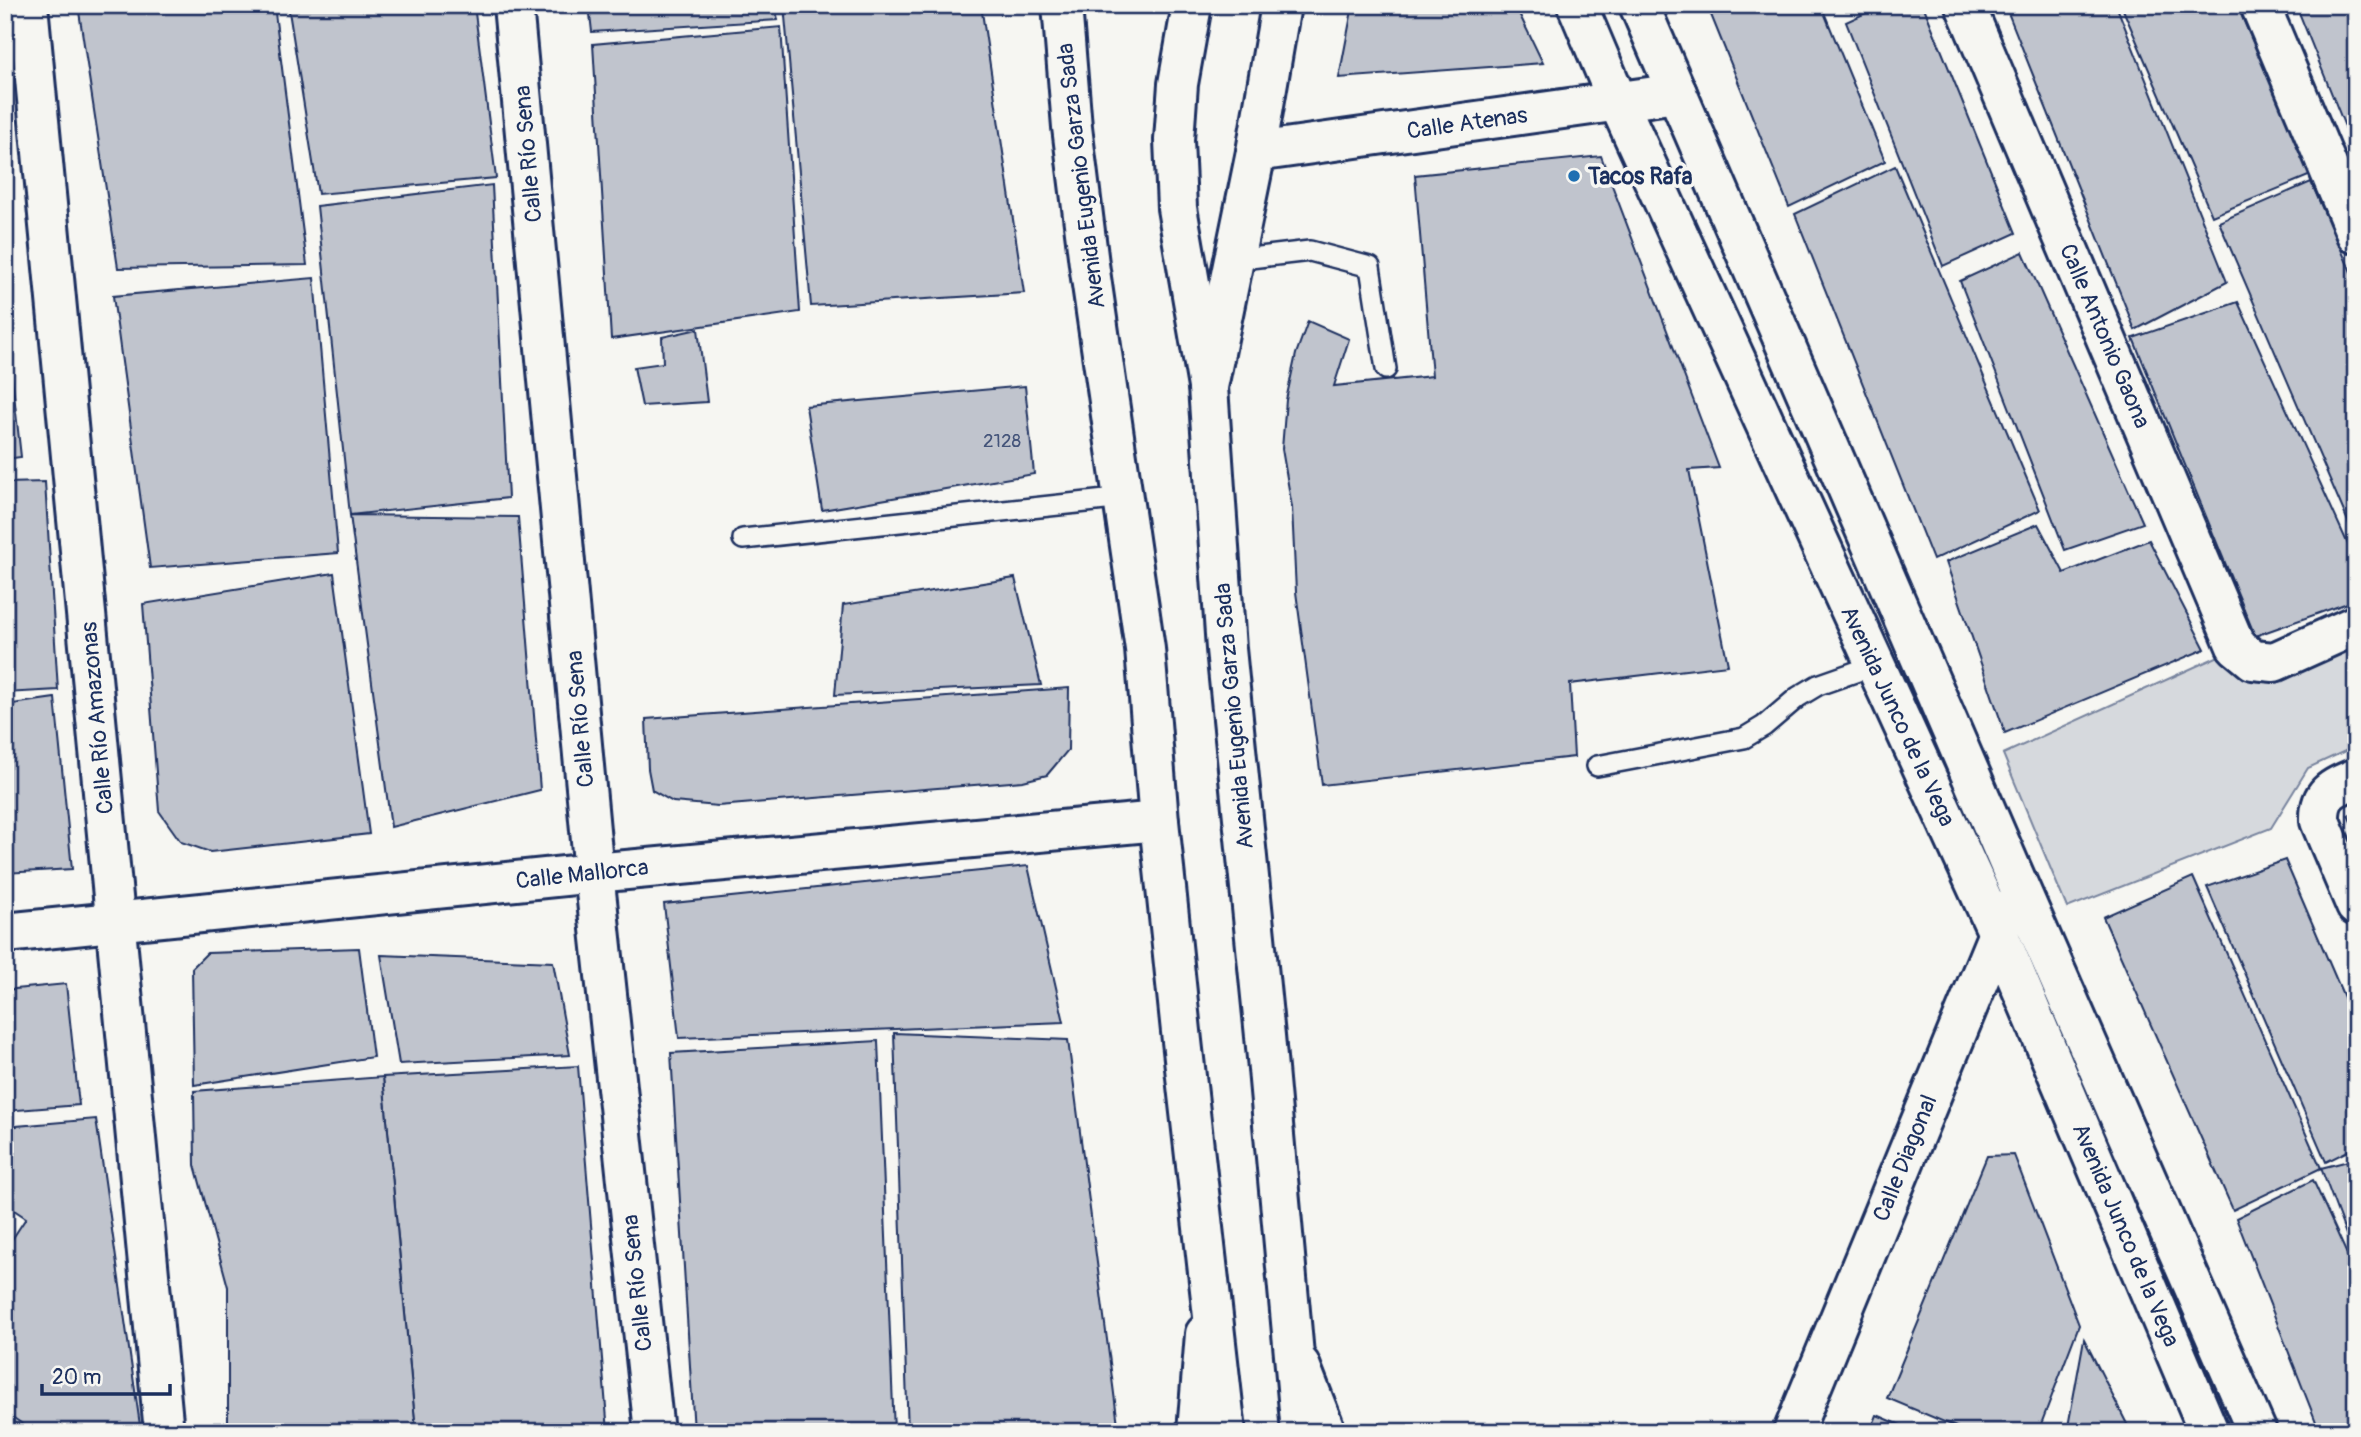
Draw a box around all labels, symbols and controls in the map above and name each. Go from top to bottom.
street label: Avenida Eugenio Garza Sada [1050,42,1112,310]
street label: Calle Río Sena [508,84,548,224]
street label: Calle Atenas [1405,100,1529,146]
place label: Tacos Rafa [1587,162,1693,191]
marker: Tacos Rafa [1566,168,1582,184]
street label: Calle Antonio Gaona [2053,239,2157,433]
house number: 2128 [983,429,1021,453]
street label: Avenida Eugenio Garza Sada [1208,582,1260,850]
street label: Avenida Junco de la Vega [1834,601,1962,831]
street label: Calle Río Amazonas [74,621,120,815]
street label: Calle Río Sena [560,649,600,789]
street label: Calle Mallorca [514,853,650,895]
street label: Calle Diagonal [1866,1090,1944,1226]
street label: Avenida Junco de la Vega [2066,1119,2186,1351]
street label: Calle Río Sena [615,1213,659,1353]
scale bar [42,1353,170,1397]
text: 20 m [52,1364,101,1391]

